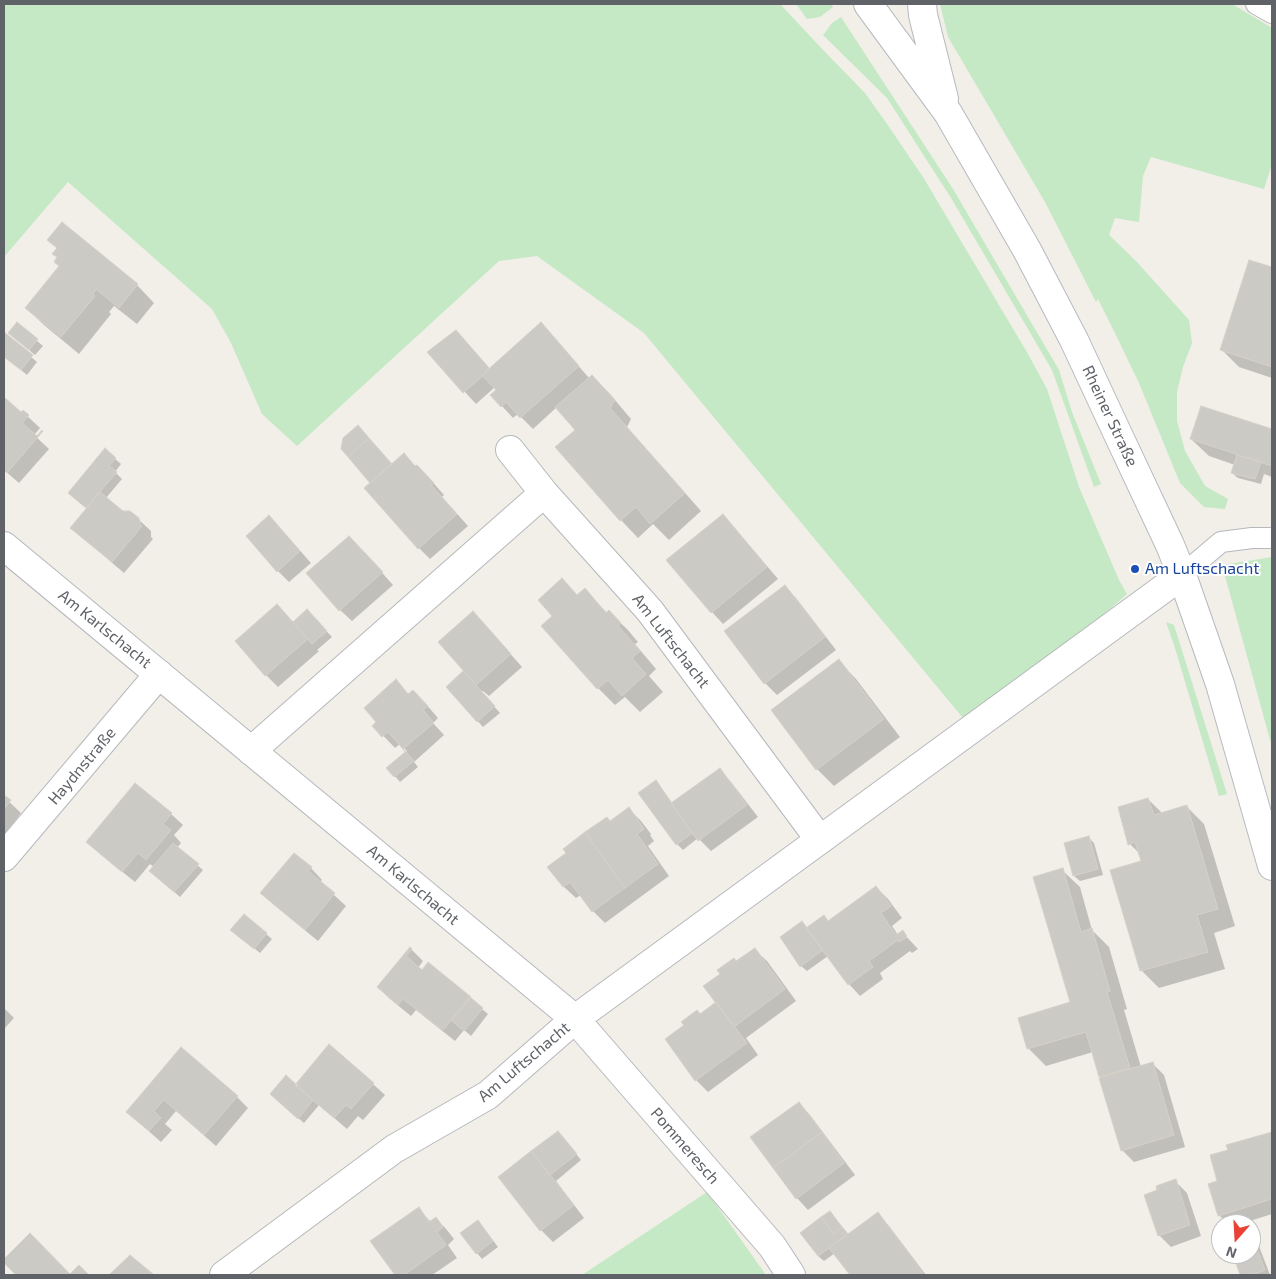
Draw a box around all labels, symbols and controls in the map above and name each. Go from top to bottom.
street label: Rheiner Straße [1078,362,1142,470]
place label: Am Luftschacht [1145,559,1259,579]
marker: Am Luftschacht [1129,563,1141,575]
street label: Am Karlschacht [55,586,155,672]
street label: Am Luftschacht [628,590,714,692]
street label: Haydnstraße [44,723,120,809]
street label: Am Karlschacht [363,841,463,929]
street label: Am Luftschacht [474,1018,574,1106]
street label: Pommeresch [647,1104,723,1188]
north arrow [1211,1214,1261,1264]
text: N [1224,1243,1239,1262]

